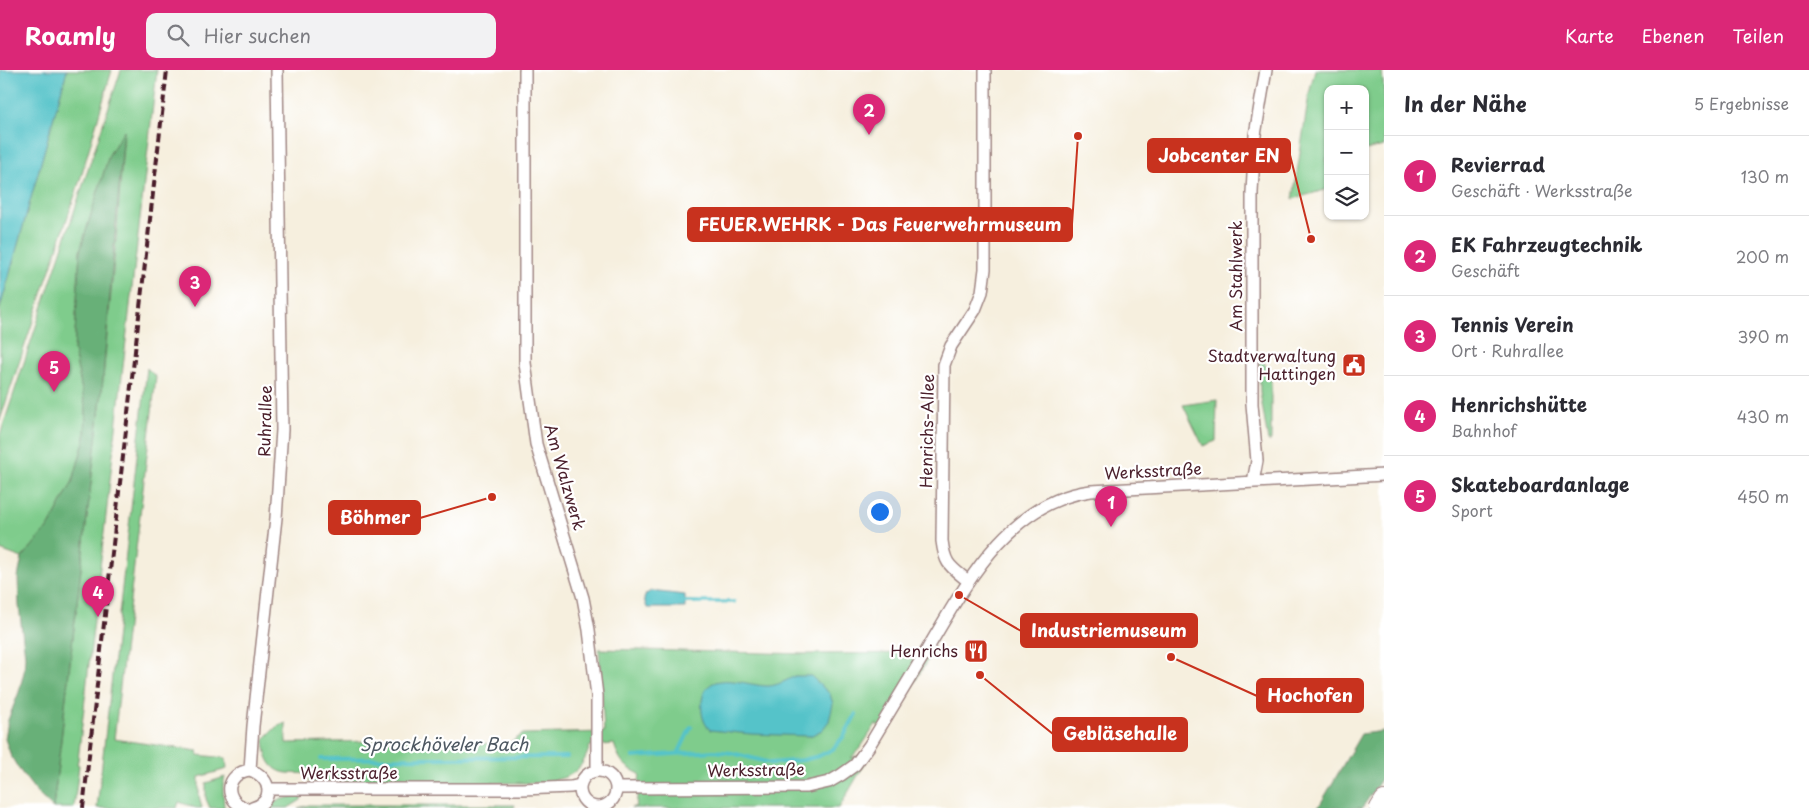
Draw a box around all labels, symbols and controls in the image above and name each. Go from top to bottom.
search box [146,13,496,58]
text: Roamly [25,17,116,53]
icon: search [164,21,192,49]
text: Hier suchen [204,21,311,49]
text: Karte [1565,22,1614,49]
text: Ebenen [1642,22,1705,49]
text: Teilen [1733,22,1784,49]
map controls [1324,85,1369,220]
button: + [1324,85,1369,130]
text: In der Nähe [1404,87,1526,119]
text: 5 Ergebnisse [1694,91,1789,115]
pin: 2 [853,94,885,135]
button: − [1324,130,1369,175]
callout: Jobcenter EN [1148,139,1290,172]
text: Jobcenter EN [1158,141,1280,168]
text: Revierrad [1451,150,1545,178]
text: 1 [1416,164,1424,188]
text: 130 m [1741,164,1789,188]
button: layers [1324,175,1369,220]
text: Geschäft · Werksstraße [1451,178,1632,202]
callout: FEUER.WEHRK - Das Feuerwehrmuseum [688,208,1072,241]
text: FEUER.WEHRK - Das Feuerwehrmuseum [698,210,1062,237]
street label: Am Stahlwerk [1223,220,1247,332]
text: EK Fahrzeugtechnik [1451,230,1643,258]
text: 2 [1414,244,1426,268]
text: 200 m [1736,244,1789,268]
text: Geschäft [1451,258,1520,282]
pin: 3 [179,266,211,307]
text: Tennis Verein [1451,310,1574,338]
text: 3 [1415,324,1425,348]
text: 390 m [1738,324,1789,348]
text: Ort · Ruhrallee [1451,338,1564,362]
place label: Stadtverwaltung Hattingen [1207,343,1336,385]
pin: 5 [38,351,70,392]
public building icon: Stadtverwaltung Hattingen [1341,352,1367,378]
street label: Henrichs-Allee [913,373,939,488]
street label: Ruhrallee [251,385,277,457]
text: Henrichshütte [1451,390,1587,418]
text: 4 [1415,404,1425,428]
text: 430 m [1737,404,1789,428]
text: Bahnhof [1451,418,1517,442]
street label: Am Walzwerk [539,421,593,533]
street label: Werksstraße [1104,455,1202,485]
text: Skateboardanlage [1451,470,1629,498]
text: 5 [1415,484,1425,508]
text: 450 m [1737,484,1789,508]
pin: 1 [1095,486,1127,527]
text: Sport [1451,498,1493,522]
your location [867,499,893,525]
callout: Böhmer [329,501,420,534]
text: Böhmer [340,503,411,530]
pin: 4 [82,576,114,617]
callout: Industriemuseum [1021,614,1197,647]
text: Industriemuseum [1031,616,1187,643]
place label: Henrichs [890,638,958,662]
restaurant icon: Henrichs [963,638,989,664]
callout: Hochofen [1257,679,1363,712]
text: Hochofen [1267,681,1353,708]
callout: Gebläsehalle [1053,718,1187,751]
text: Gebläsehalle [1063,719,1177,746]
water label: Sprockhöveler Bach [360,730,529,757]
street label: Werksstraße [707,756,805,782]
street label: Werksstraße [300,760,398,784]

